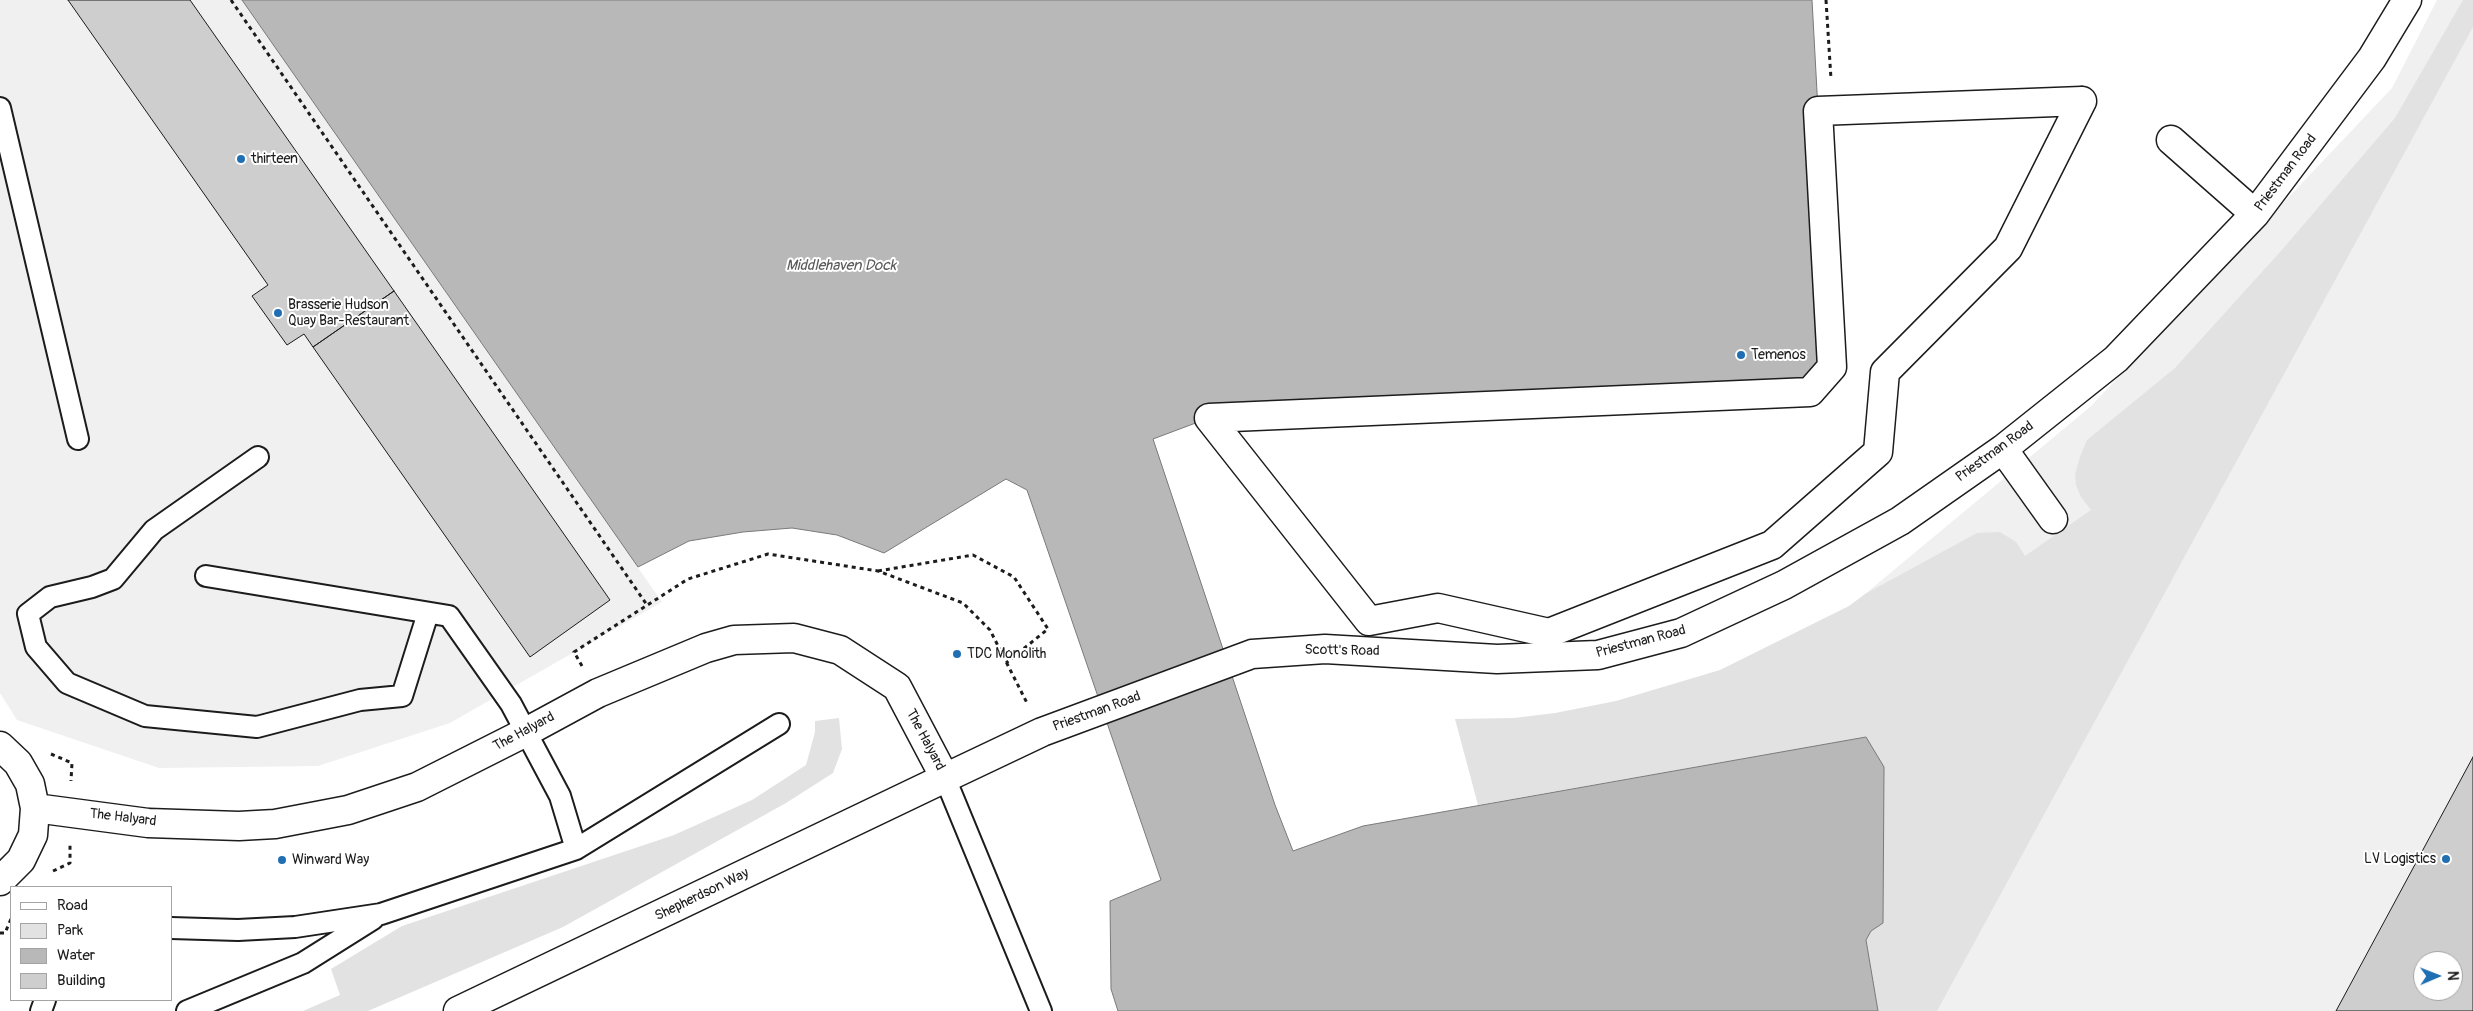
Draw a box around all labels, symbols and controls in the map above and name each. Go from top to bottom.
street label: Priestman Road [2252,131,2320,215]
place label: thirteen [251,151,298,167]
marker: thirteen [235,153,247,165]
water label: Middlehaven Dock [786,257,896,275]
place label: Brasserie Hudson Quay Bar-Restaurant [288,297,409,330]
marker: Brasserie Hudson Quay Bar-Restaurant [272,307,284,319]
place label: Temenos [1751,347,1806,363]
marker: Temenos [1735,349,1747,361]
street label: Priestman Road [1953,418,2037,486]
street label: Priestman Road [1594,622,1688,662]
street label: Scott's Road [1304,642,1380,660]
place label: TDC Monolith [967,646,1046,662]
marker: TDC Monolith [951,648,963,660]
street label: Priestman Road [1051,688,1143,736]
street label: The Halyard [902,706,948,774]
street label: The Halyard [490,709,558,755]
street label: The Halyard [89,806,157,830]
place label: LV Logistics [2364,851,2436,867]
place label: Winward Way [292,852,369,868]
marker: LV Logistics [2440,853,2452,865]
marker: Winward Way [276,854,288,866]
street label: Shepherdson Way [652,865,752,925]
legend [10,886,172,1001]
text: Road [57,896,88,915]
text: Park [57,921,83,940]
text: Water [57,946,95,965]
north arrow [2413,951,2463,1001]
text: Building [57,971,105,990]
text: N [2444,971,2461,981]

